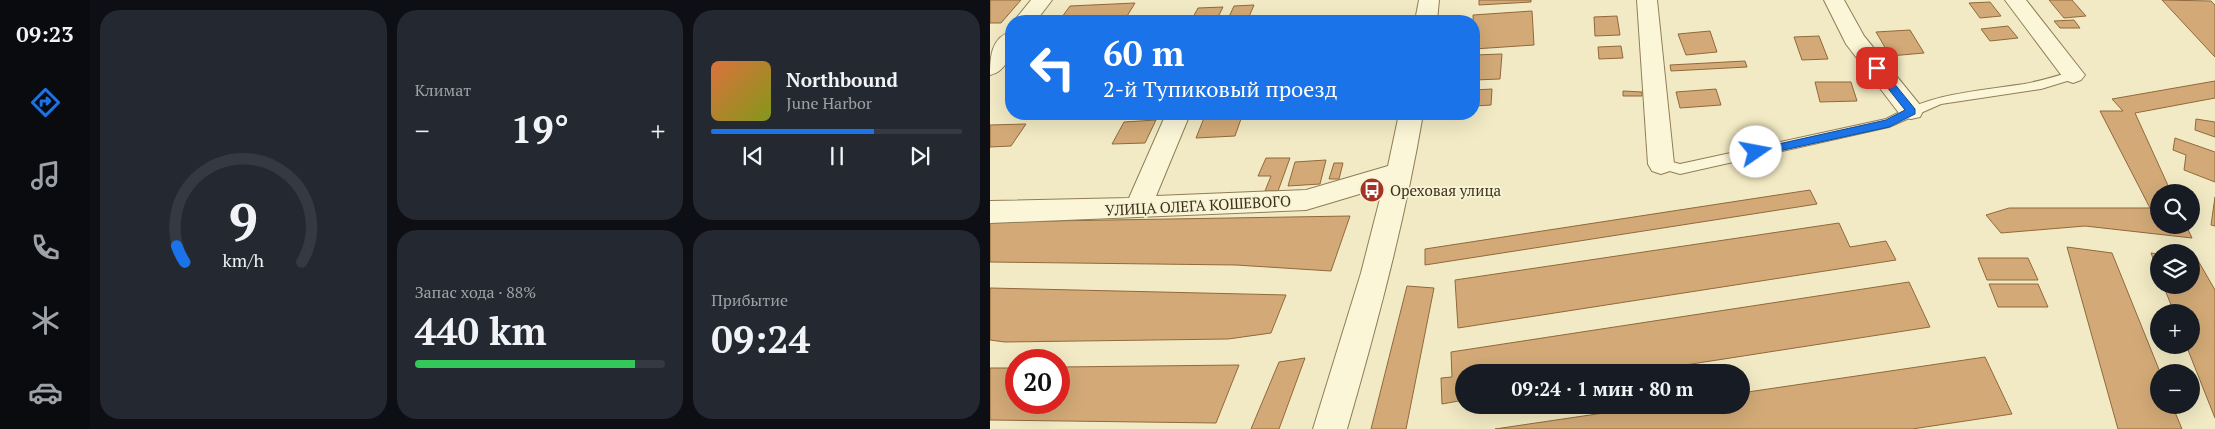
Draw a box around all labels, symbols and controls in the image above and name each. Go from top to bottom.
text: 09:23 [16,19,74,48]
text: 60 m [1103,30,1184,76]
icon: left [1020,35,1085,100]
pin [1856,47,1898,89]
icon: arrive [1863,54,1891,82]
text: Northbound [786,67,898,92]
text: 2-й Тупиковый проезд [1103,74,1337,103]
text: Климат [415,79,471,101]
icon: directions [28,85,63,120]
text: June Harbor [786,92,872,114]
text: 19° [511,104,569,154]
text: − [415,112,430,149]
text: + [650,112,665,149]
position arrow [1729,125,1781,177]
icon: previous [739,142,767,170]
icon: pause [823,142,851,170]
icon: next [906,142,934,170]
icon: music [28,158,63,193]
bus stop icon: Ореховая улица [1359,177,1385,203]
place label: Ореховая улица [1390,180,1502,200]
map controls [2150,184,2200,414]
button: search [2150,184,2200,234]
text: 9 [229,187,258,256]
street label: УЛИЦА ОЛЕГА КОШЕВОГО [1104,190,1292,220]
icon: phone [28,230,63,265]
button: layers [2150,244,2200,294]
text: km/h [223,248,264,272]
text: Запас хода · 88% [415,281,536,303]
text: Прибытие [711,289,788,311]
icon: climate [28,303,63,338]
button: + [2150,304,2200,354]
text: 440 km [415,306,547,356]
text: 09:24 [711,314,810,364]
speed limit sign: 20 [1005,349,1070,414]
button: − [2150,364,2200,414]
icon: car [28,375,63,410]
text: 09:24 · 1 мин · 80 m [1512,376,1693,401]

